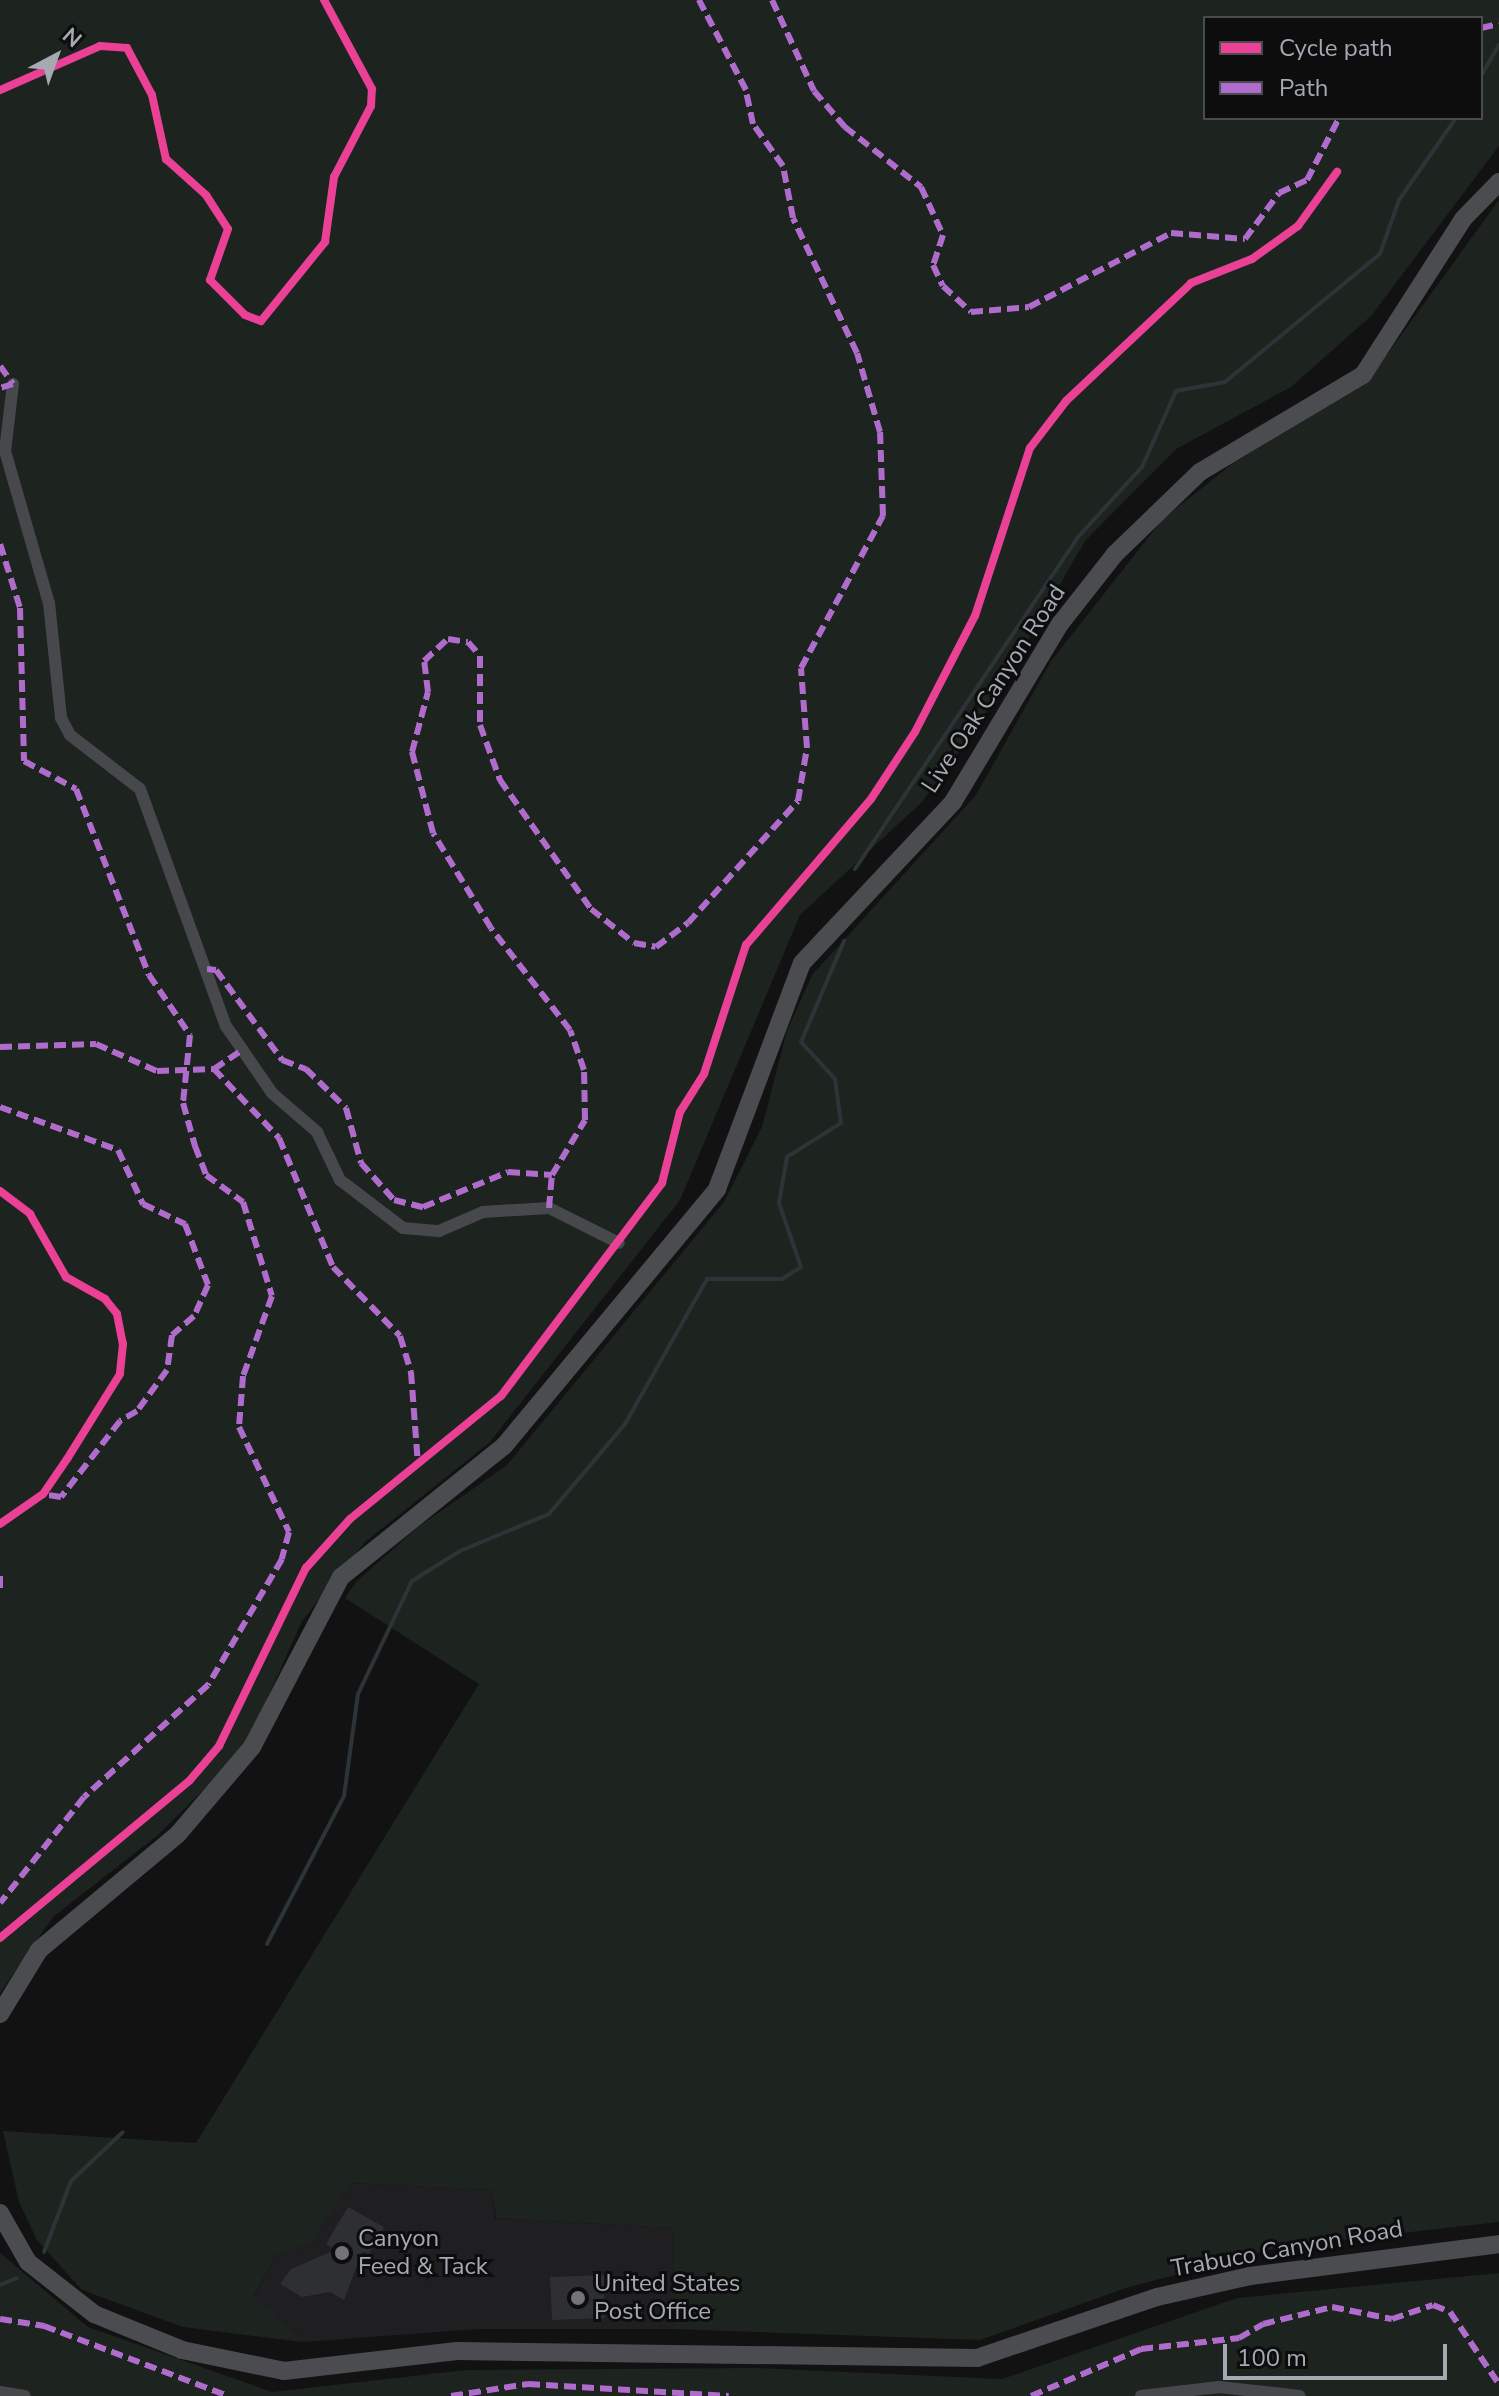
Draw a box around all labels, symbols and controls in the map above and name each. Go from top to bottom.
north arrow [16,16,96,96]
legend [1203,16,1483,120]
text: N [56,21,88,55]
text: Cycle path [1279,32,1393,64]
text: Path [1279,72,1328,104]
street label: Live Oak Canyon Road [916,580,1072,798]
street label: Trabuco Canyon Road [1169,2214,1405,2284]
place label: Canyon Feed & Tack [358,2225,488,2281]
marker: Canyon Feed & Tack [333,2244,351,2262]
place label: United States Post Office [594,2270,740,2326]
marker: United States Post Office [569,2289,587,2307]
scale bar [1227,2328,1451,2378]
text: 100 m [1237,2342,1307,2374]

